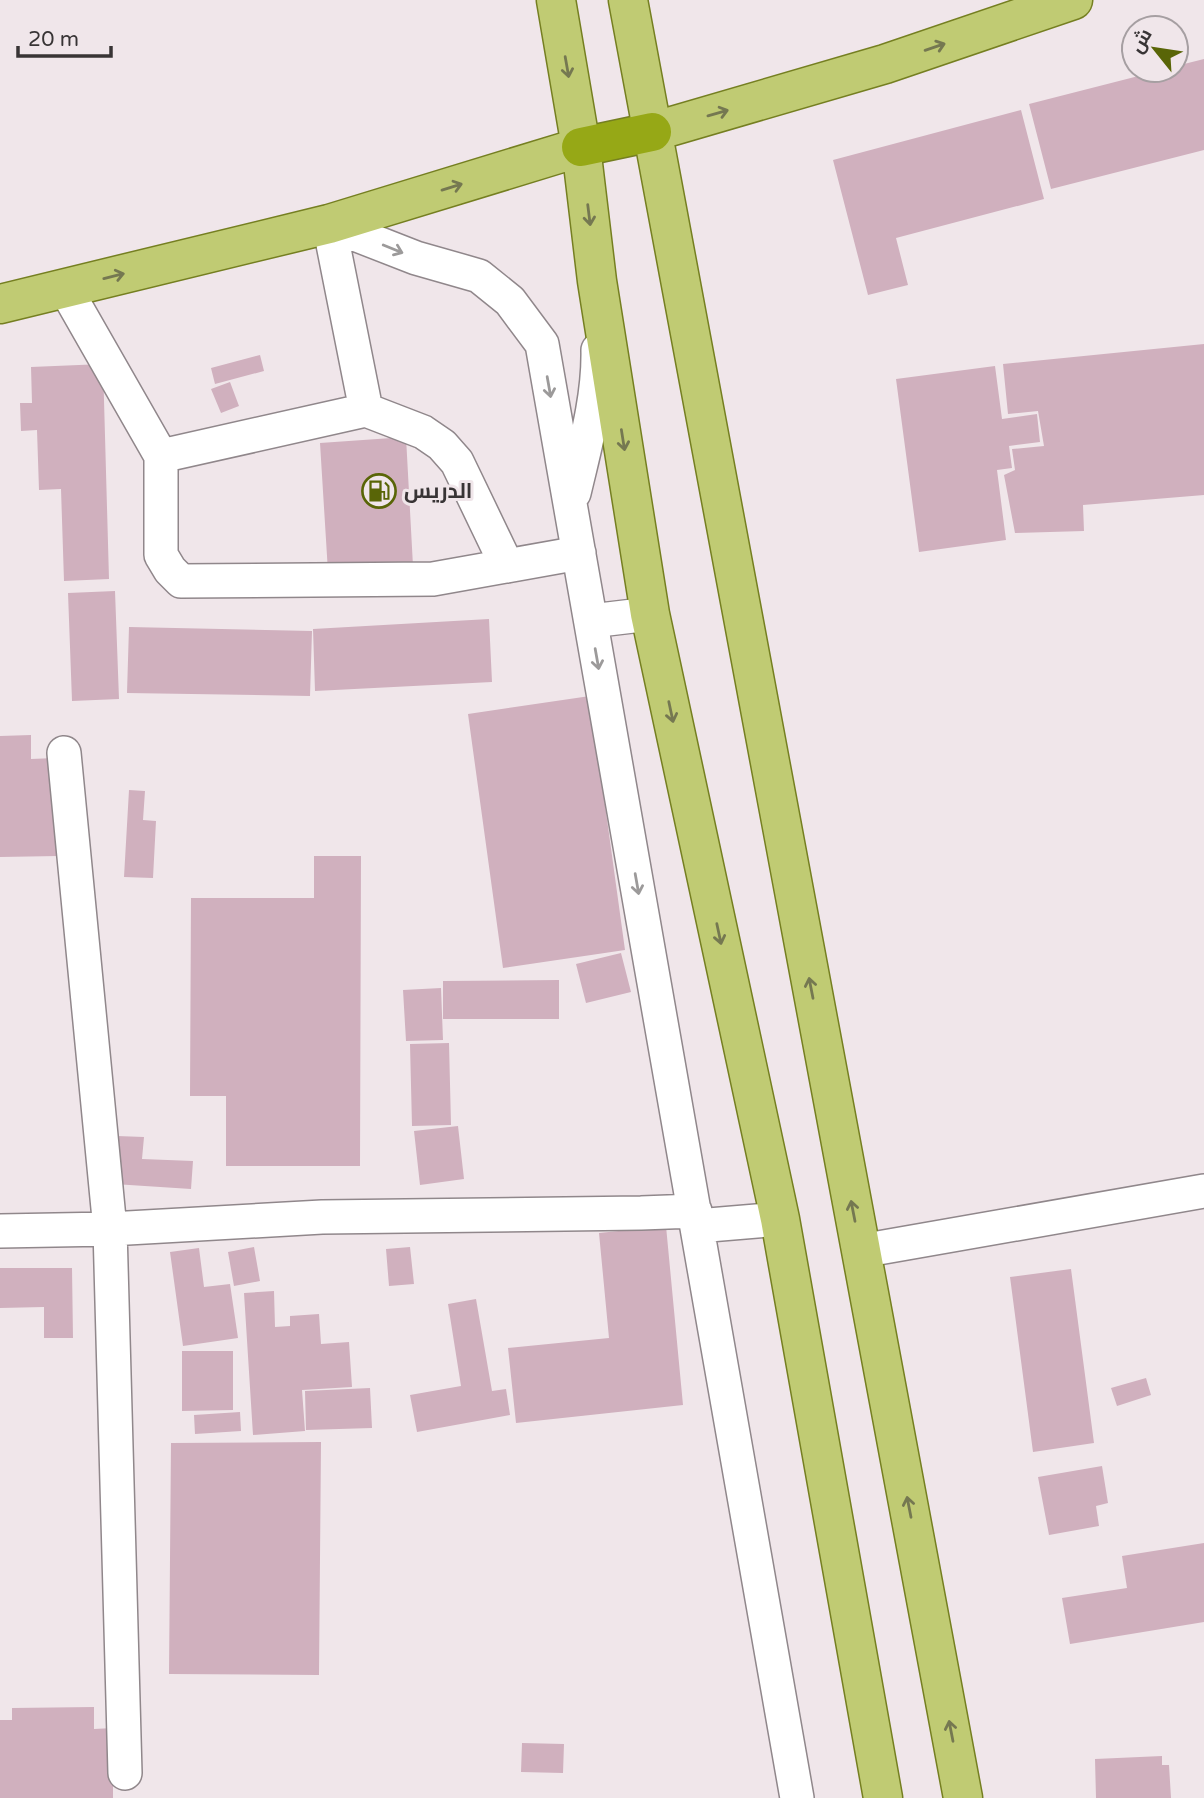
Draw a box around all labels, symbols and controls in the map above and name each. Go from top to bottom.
scale bar [18,14,110,58]
north arrow [1120,14,1190,84]
text: ش [1126,25,1157,57]
text: 20 m [28,27,79,52]
one-way arrow [924,40,946,52]
one-way arrow [561,55,574,78]
one-way arrow [706,105,728,118]
one-way arrow [441,179,463,192]
one-way arrow [583,203,596,226]
one-way arrow [381,244,403,257]
one-way arrow [102,269,125,282]
one-way arrow [543,375,556,398]
one-way arrow [616,428,629,451]
fuel station icon: الدريس [360,472,398,510]
place label: الدريس [404,479,472,504]
one-way arrow [591,648,605,670]
one-way arrow [665,700,679,723]
one-way arrow [631,872,644,894]
one-way arrow [713,922,727,945]
one-way arrow [804,977,818,1000]
one-way arrow [846,1200,860,1223]
one-way arrow [901,1496,915,1519]
one-way arrow [943,1720,957,1743]

